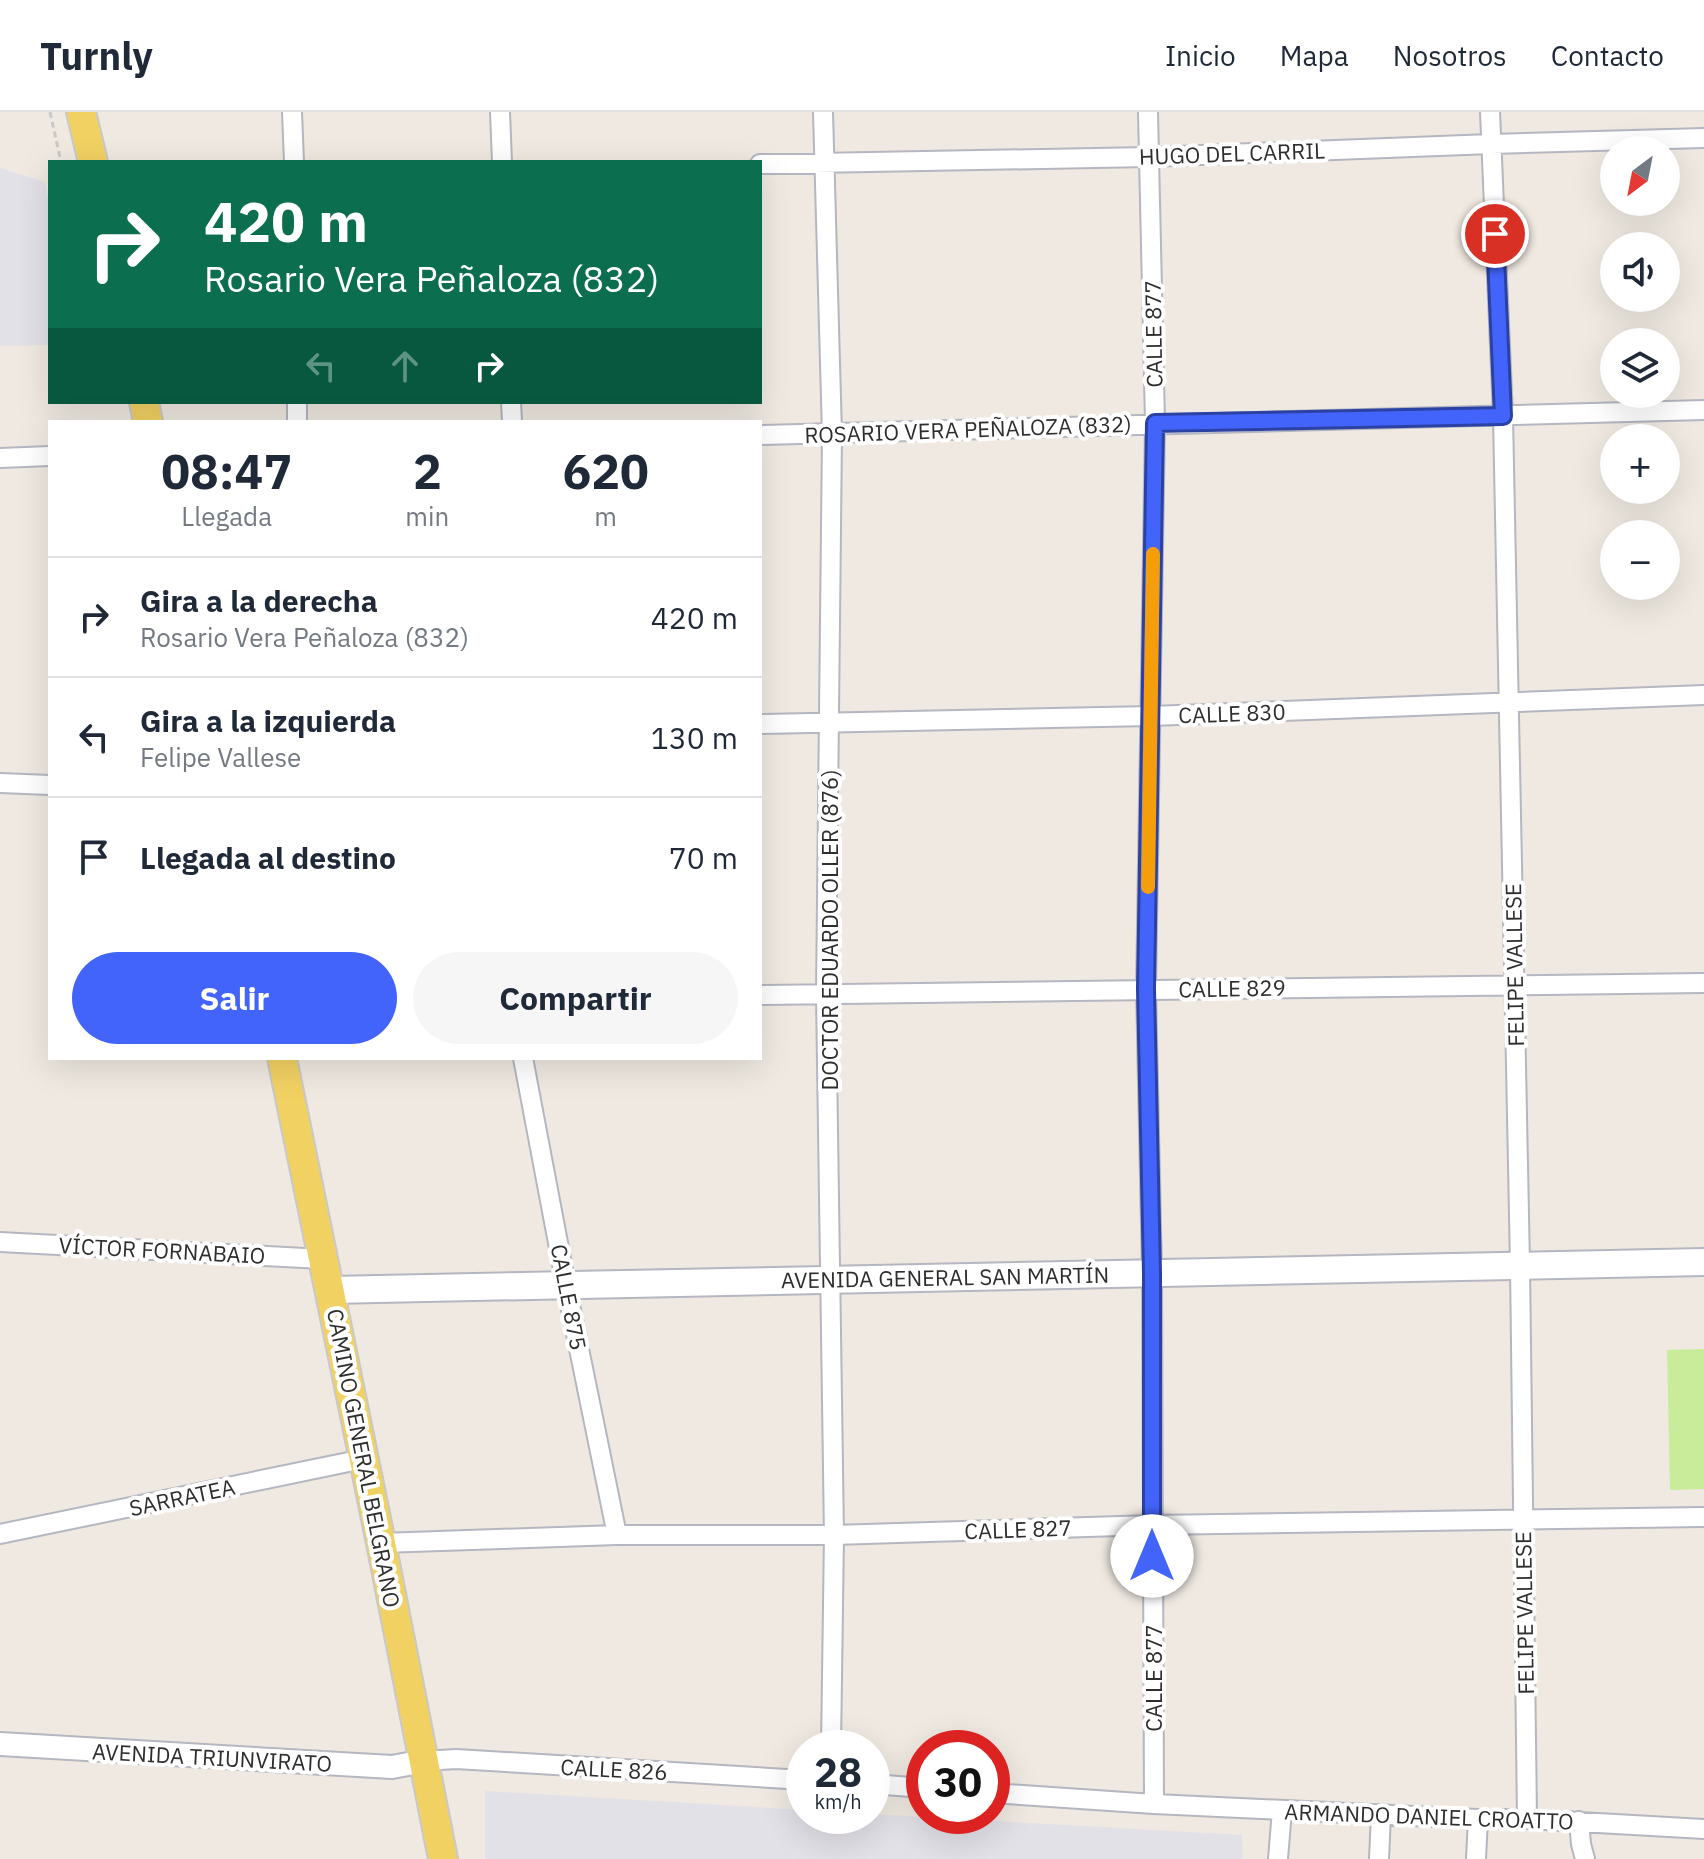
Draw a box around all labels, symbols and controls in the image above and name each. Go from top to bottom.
text: Turnly [40,31,153,80]
text: Inicio [1165,37,1236,74]
text: Mapa [1280,37,1349,74]
text: Nosotros [1393,37,1507,74]
text: Contacto [1551,37,1664,74]
street label: HUGO DEL CARRIL [1139,135,1325,171]
north arrow [1600,136,1680,216]
map controls [1600,136,1680,600]
text: 420 m [204,185,368,257]
icon: right [72,192,176,296]
pin [1461,200,1529,268]
icon: arrive [1473,212,1517,256]
button: sound [1600,232,1680,312]
text: Rosario Vera Peñaloza (832) [204,255,659,302]
street label: CALLE 877 [1138,280,1168,388]
button: layers [1600,328,1680,408]
icon: left [299,344,343,388]
icon: ahead [383,344,427,388]
icon: right [467,344,511,388]
street label: ROSARIO VERA PEÑALOZA (832) [804,409,1132,449]
button: + [1600,424,1680,504]
text: 08:47 [161,440,292,502]
text: 2 [413,440,442,502]
text: 620 [562,440,649,502]
text: Llegada [181,499,272,533]
text: min [405,499,449,533]
text: m [594,499,617,533]
button: − [1600,520,1680,600]
text: Gira a la derecha [140,581,378,620]
icon: right [72,595,116,639]
text: 420 m [651,598,738,637]
text: Rosario Vera Peñaloza (832) [140,620,469,654]
street label: CALLE 830 [1178,697,1286,729]
text: Gira a la izquierda [140,701,396,740]
icon: left [72,715,116,759]
text: 130 m [651,718,738,757]
text: Felipe Vallese [140,740,301,774]
street label: DOCTOR EDUARDO OLLER (876) [815,770,844,1090]
icon: arrive [72,835,116,879]
text: Llegada al destino [140,838,396,877]
text: 70 m [669,838,738,877]
street label: FELIPE VALLESE [1498,883,1530,1047]
button: Salir [72,952,397,1044]
button: Compartir [413,952,738,1044]
street label: CALLE 829 [1178,973,1286,1003]
street label: VÍCTOR FORNABAIO [58,1230,266,1270]
street label: CALLE 875 [545,1242,593,1352]
street label: AVENIDA GENERAL SAN MARTÍN [781,1260,1109,1294]
street label: CAMINO GENERAL BELGRANO [321,1306,407,1610]
street label: SARRATEA [127,1472,237,1522]
street label: CALLE 827 [964,1513,1072,1545]
position arrow [1110,1514,1194,1598]
street label: FELIPE VALLESE [1508,1531,1540,1695]
street label: CALLE 877 [1139,1624,1168,1732]
speed limit sign: 30 [906,1730,1010,1834]
street label: AVENIDA TRIUNVIRATO [91,1736,333,1778]
text: 28 [814,1746,862,1798]
street label: CALLE 826 [560,1752,668,1786]
text: km/h [814,1788,862,1815]
street label: ARMANDO DANIEL CROATTO [1284,1796,1574,1836]

